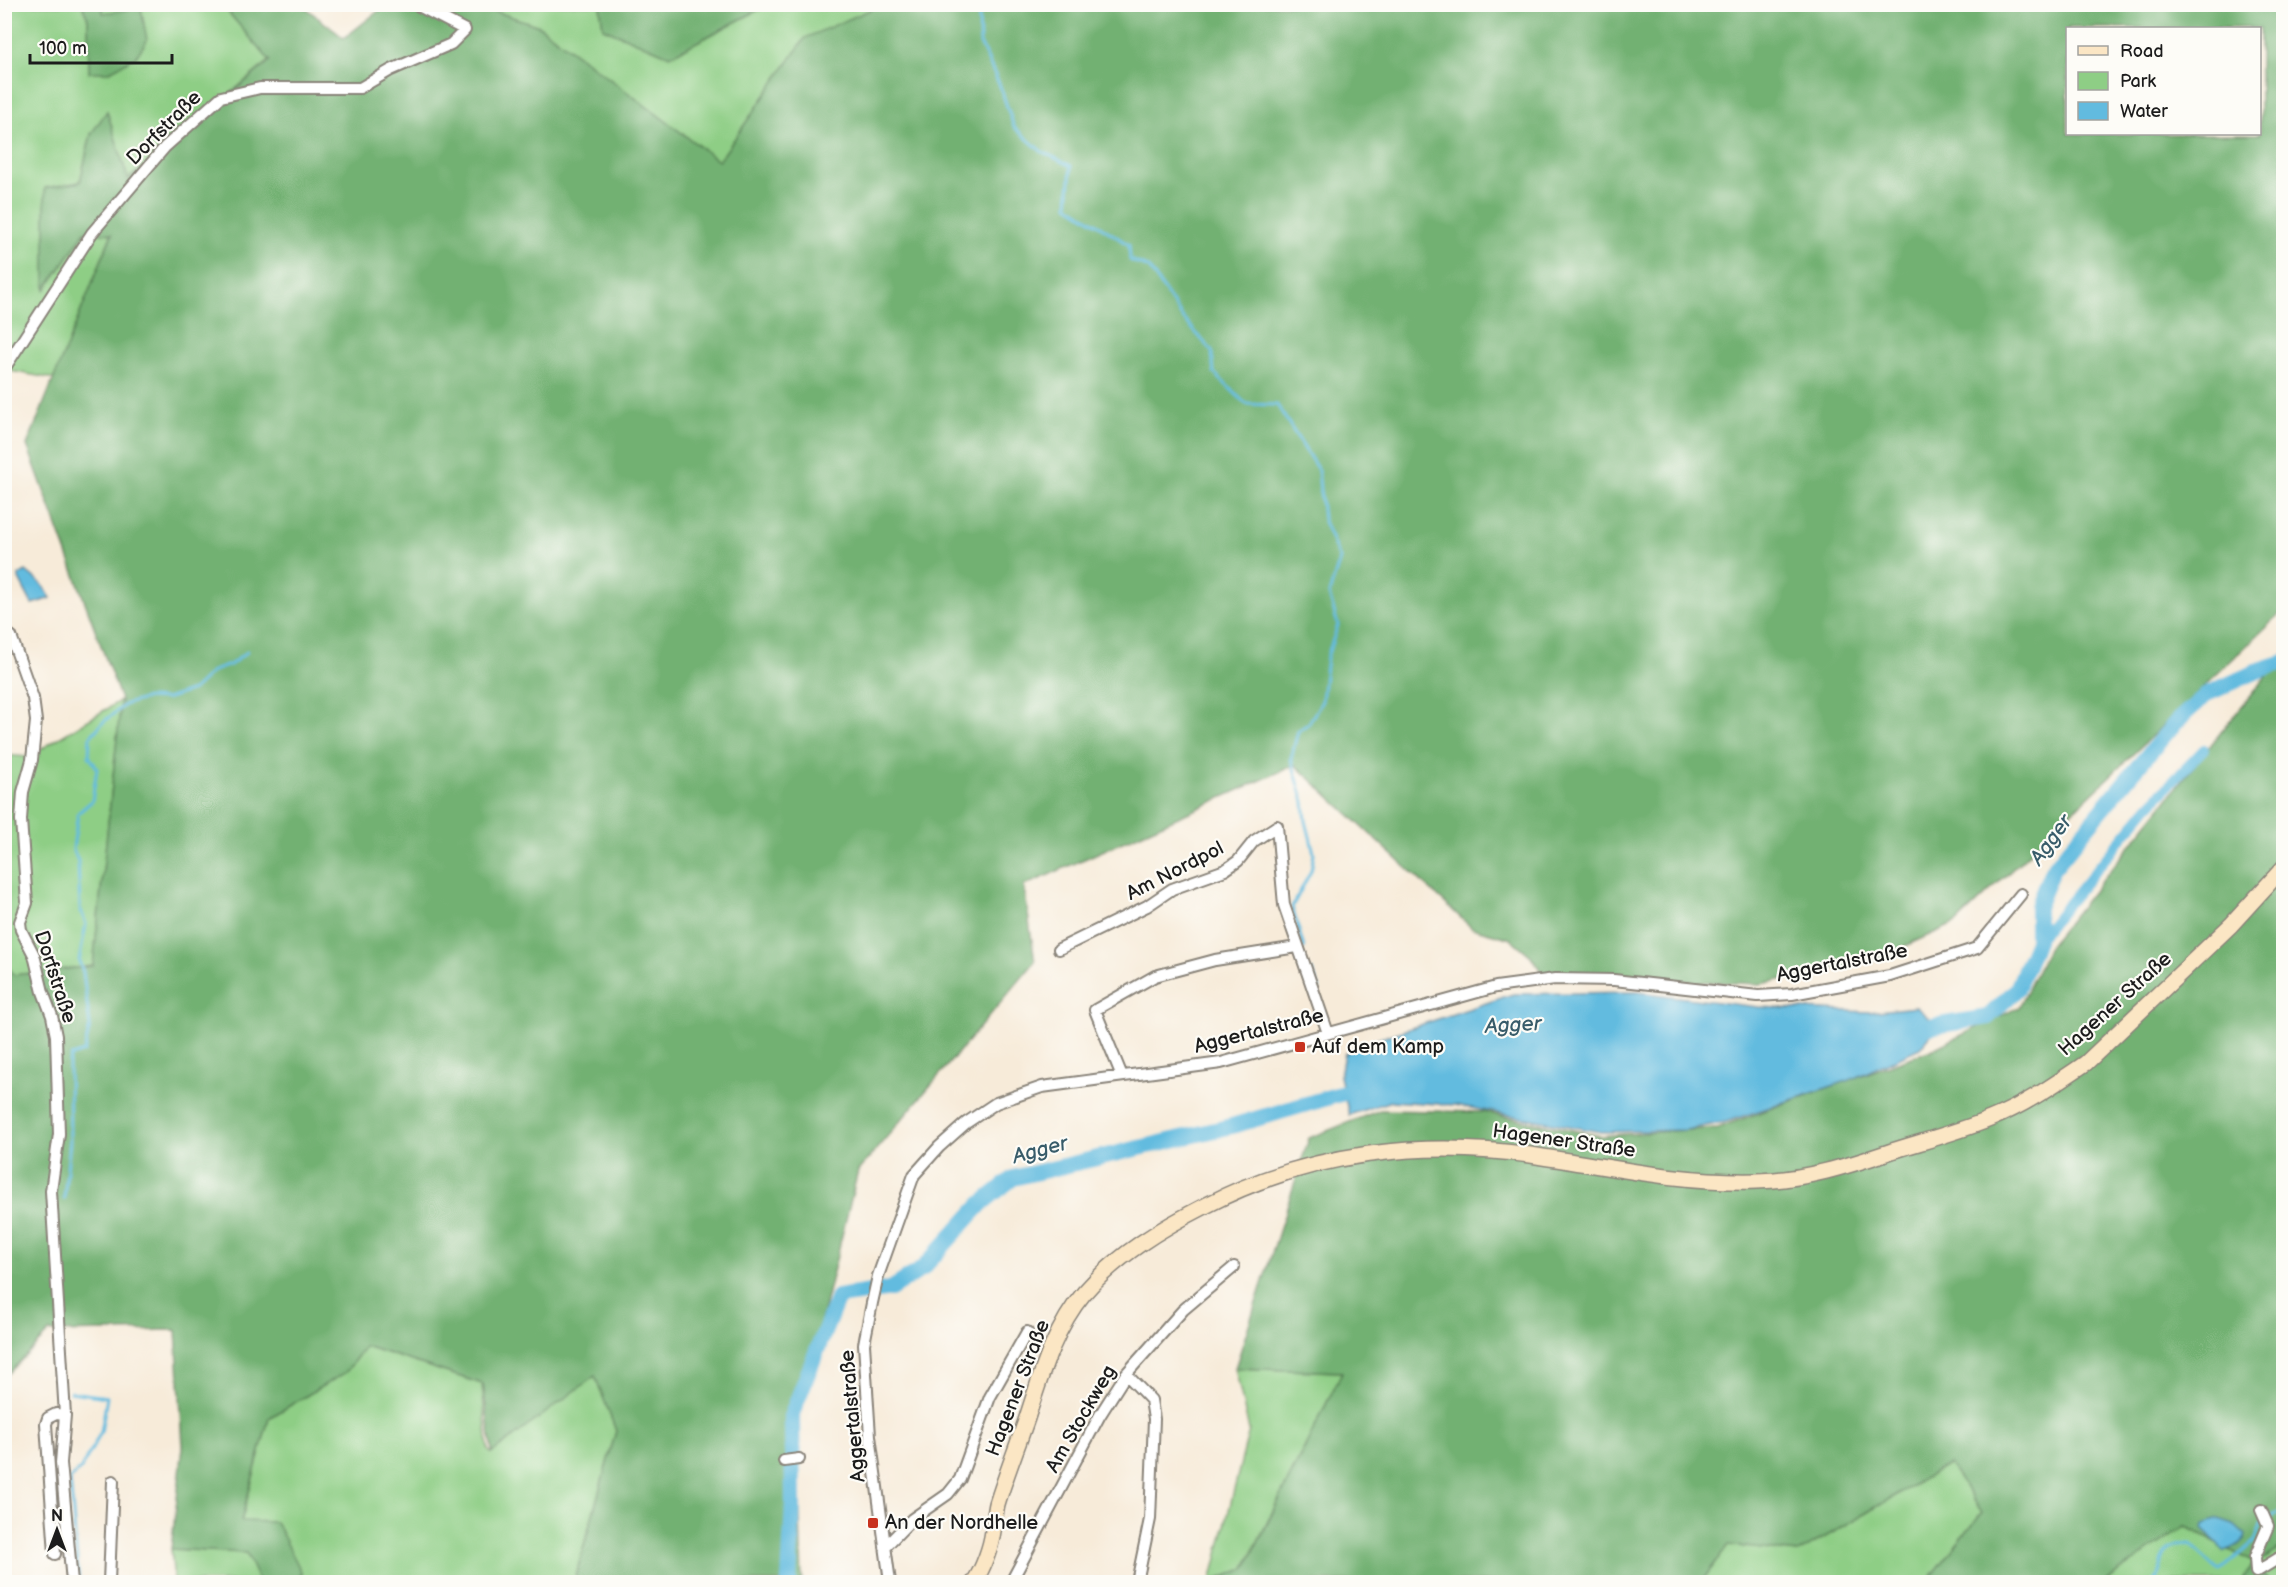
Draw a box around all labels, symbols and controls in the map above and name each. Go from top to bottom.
scale bar [30,27,172,65]
legend [2066,27,2261,135]
text: 100 m [39,38,87,59]
text: Road [2120,41,2164,62]
text: Park [2120,71,2156,92]
street label: Dorfstraße [122,86,206,170]
text: Water [2120,101,2168,122]
water label: Agger [2024,809,2079,871]
street label: Am Nordpol [1122,836,1228,906]
street label: Dorfstraße [29,928,81,1026]
street label: Aggertalstraße [1775,939,1910,987]
street label: Hagener Straße [2053,947,2177,1061]
street label: Aggertalstraße [1192,1003,1326,1059]
water label: Agger [1483,1011,1543,1039]
place label: Auf dem Kamp [1312,1035,1444,1059]
marker: Auf dem Kamp [1293,1040,1307,1054]
street label: Hagener Straße [1491,1119,1637,1163]
water label: Agger [1009,1130,1072,1170]
street label: Hagener Straße [981,1316,1055,1460]
street label: Aggertalstraße [835,1349,871,1483]
street label: Am Stockweg [1041,1361,1121,1477]
north arrow [27,1500,87,1560]
text: N [51,1507,63,1526]
place label: An der Nordhelle [885,1511,1038,1535]
marker: An der Nordhelle [866,1516,880,1530]

